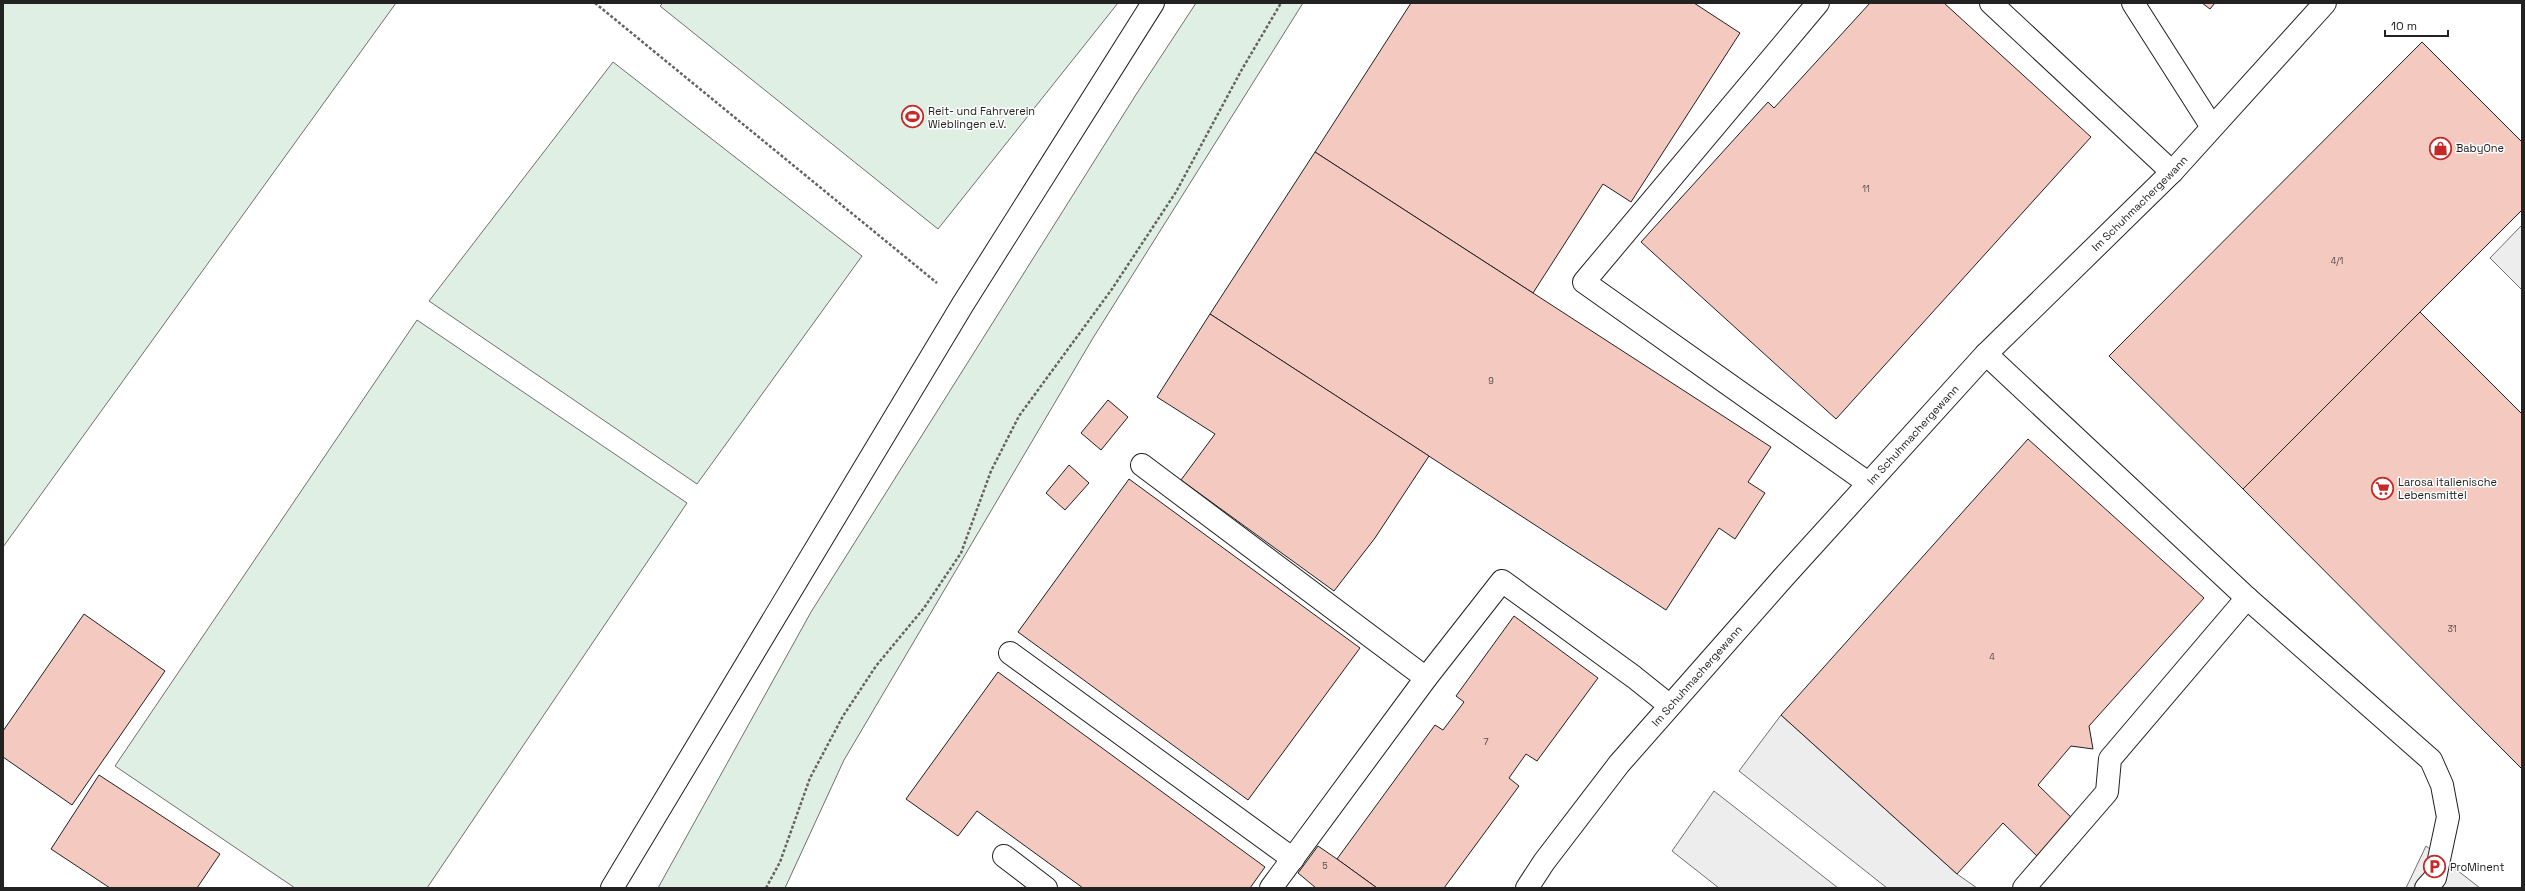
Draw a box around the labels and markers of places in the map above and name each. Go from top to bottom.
sports icon: Reit- und Fahrverein Wieblingen e.V. [900,104,926,130]
place label: Reit- und Fahrverein Wieblingen e.V. [928,104,1035,131]
shop icon: BabyOne [2428,135,2454,161]
place label: BabyOne [2456,141,2504,155]
supermarket icon: Larosa italienische Lebensmittel [2370,475,2396,501]
place label: Larosa italienische Lebensmittel [2398,475,2497,502]
parking icon: ProMinent [2421,854,2447,880]
place label: ProMinent [2450,860,2504,874]

